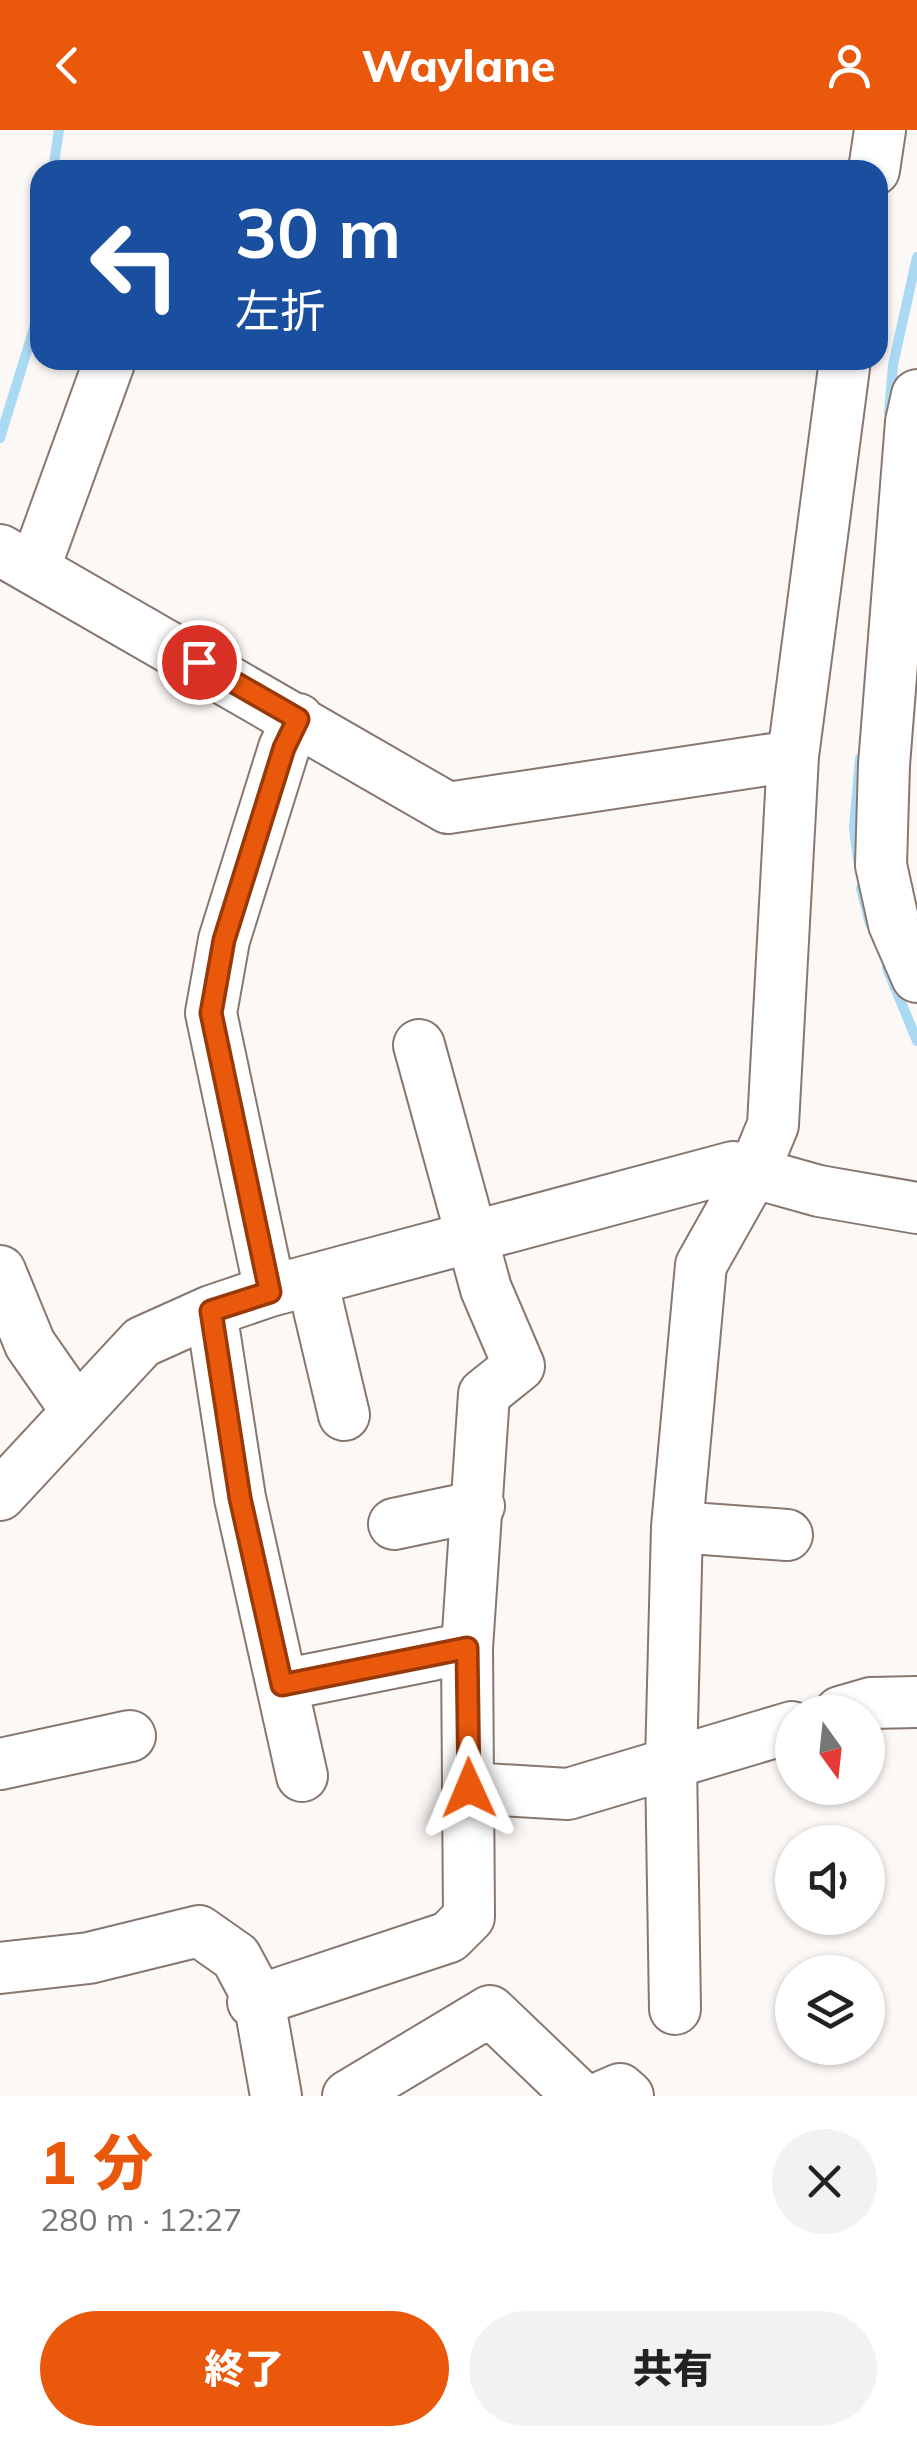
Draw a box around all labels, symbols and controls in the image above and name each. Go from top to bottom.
text: Waylane [362,37,555,93]
icon: back [40,38,95,93]
icon: person [822,38,877,93]
text: 30 m [235,188,401,276]
icon: left [70,200,200,330]
text: 左折 [235,282,325,338]
pin [157,620,242,705]
icon: arrive [172,635,227,690]
north arrow [775,1695,885,1805]
map controls [775,1695,885,2065]
position arrow [417,1736,521,1840]
button: sound [775,1825,885,1935]
button: layers [775,1955,885,2065]
text: 1 分 [40,2124,153,2199]
button: close [772,2129,877,2234]
text: 280 m · 12:27 [40,2199,242,2239]
button: 終了 [40,2311,449,2426]
button: 共有 [469,2311,877,2426]

